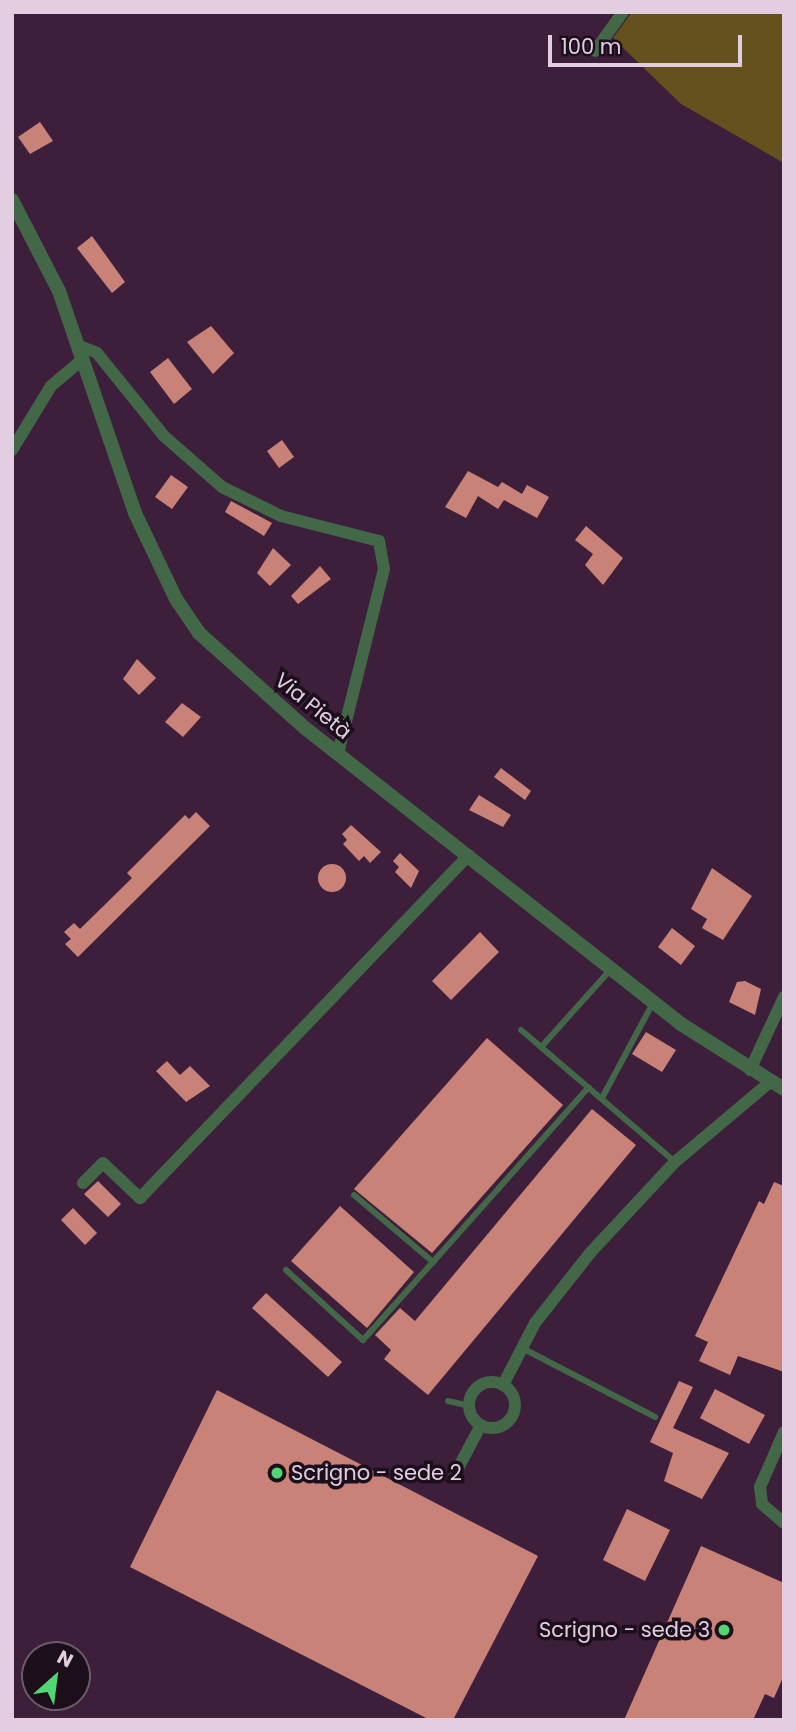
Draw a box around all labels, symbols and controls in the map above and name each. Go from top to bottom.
scale bar [551,21,745,65]
text: 100 m [561,32,621,61]
street label: Via Pietà [270,667,356,745]
place label: Scrigno - sede 2 [291,1460,462,1486]
marker: Scrigno - sede 2 [269,1465,285,1481]
place label: Scrigno - sede 3 [539,1617,710,1643]
marker: Scrigno - sede 3 [716,1622,732,1638]
north arrow [21,1641,91,1711]
text: N [52,1644,78,1674]

